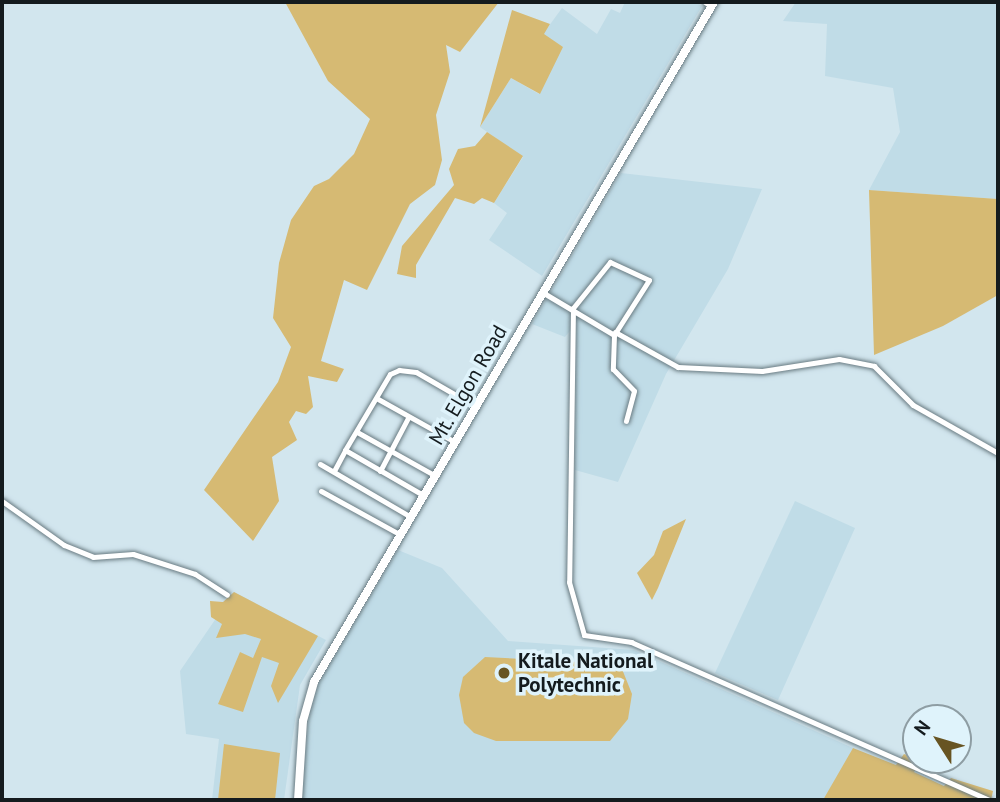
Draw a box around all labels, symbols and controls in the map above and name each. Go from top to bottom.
street label: Mt. Elgon Road [423,320,513,450]
place label: Kitale National Polytechnic [518,648,653,698]
marker: Kitale National Polytechnic [496,665,512,681]
north arrow [902,704,972,774]
text: N [908,715,935,740]

